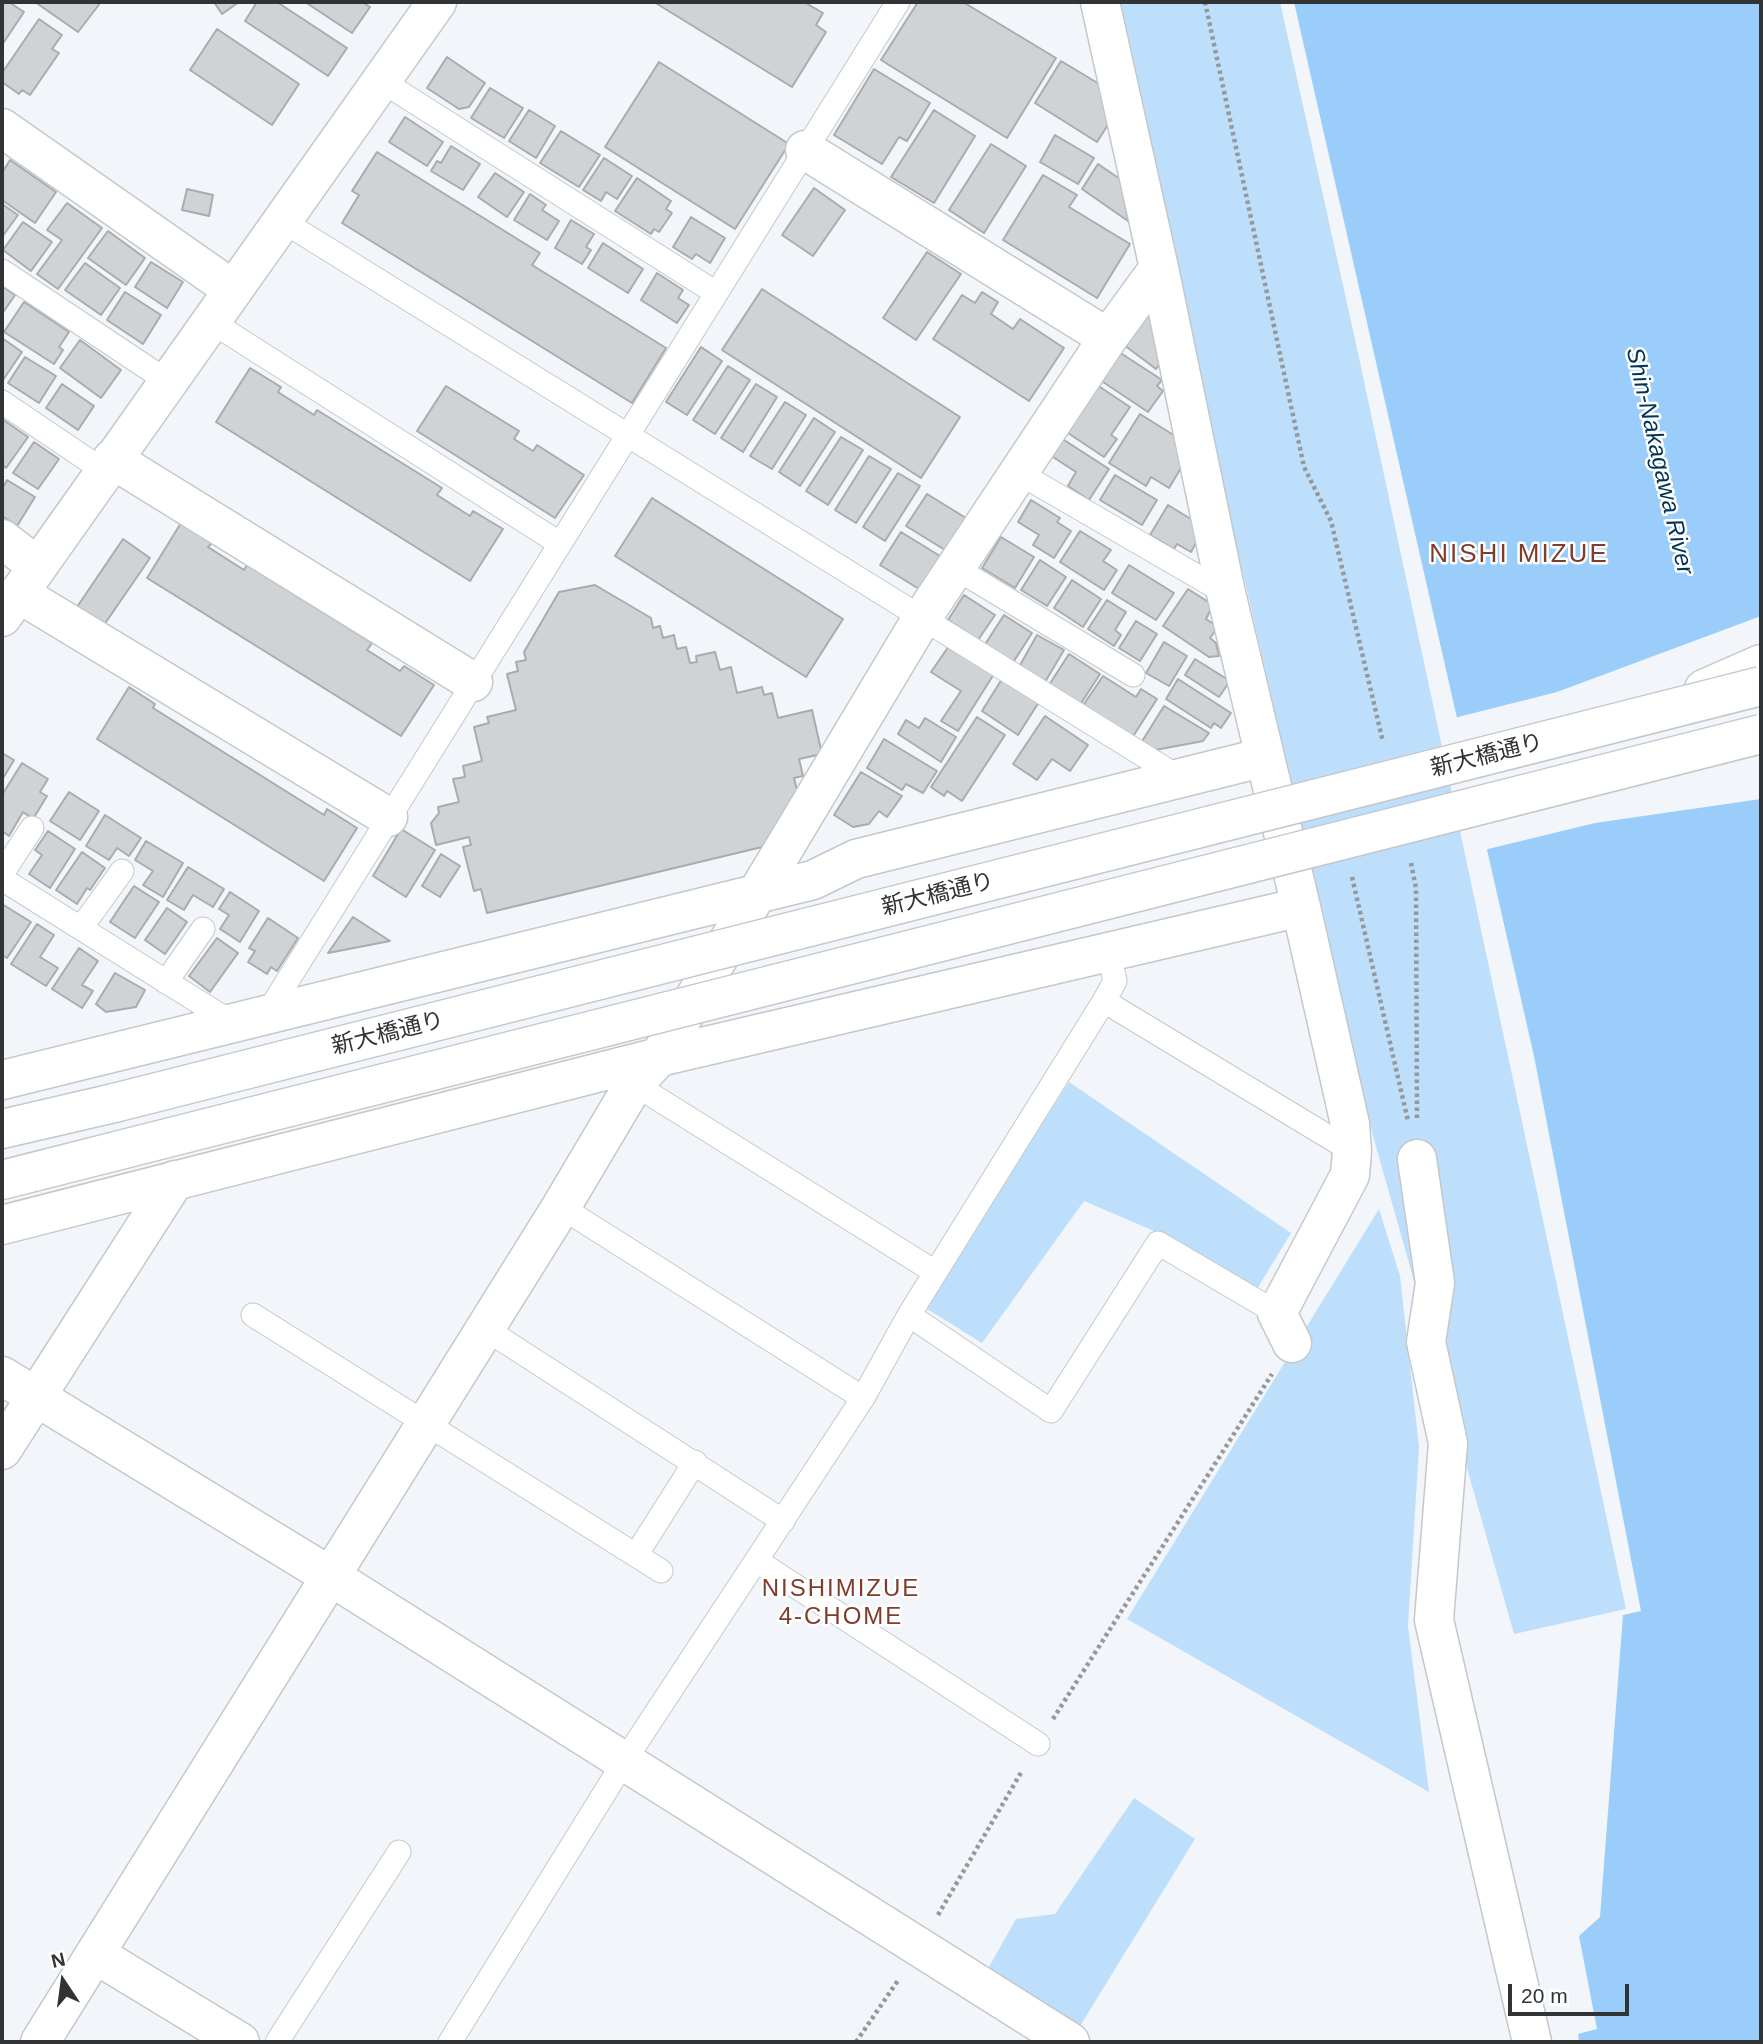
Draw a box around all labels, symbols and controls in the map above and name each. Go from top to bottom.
water label: Shin-Nakagawa River [1619,345,1699,577]
district label: NISHI MIZUE [1431,539,1607,571]
street label: 新大橋通り [1428,729,1546,783]
street label: 新大橋通り [879,868,997,922]
street label: 新大橋通り [329,1007,447,1061]
district label: NISHIMIZUE 4-CHOME [763,1575,919,1631]
north arrow [28,1946,98,2016]
text: N [49,1948,67,1972]
scale bar [1511,1970,1632,2014]
text: 20 m [1521,1984,1568,2007]

